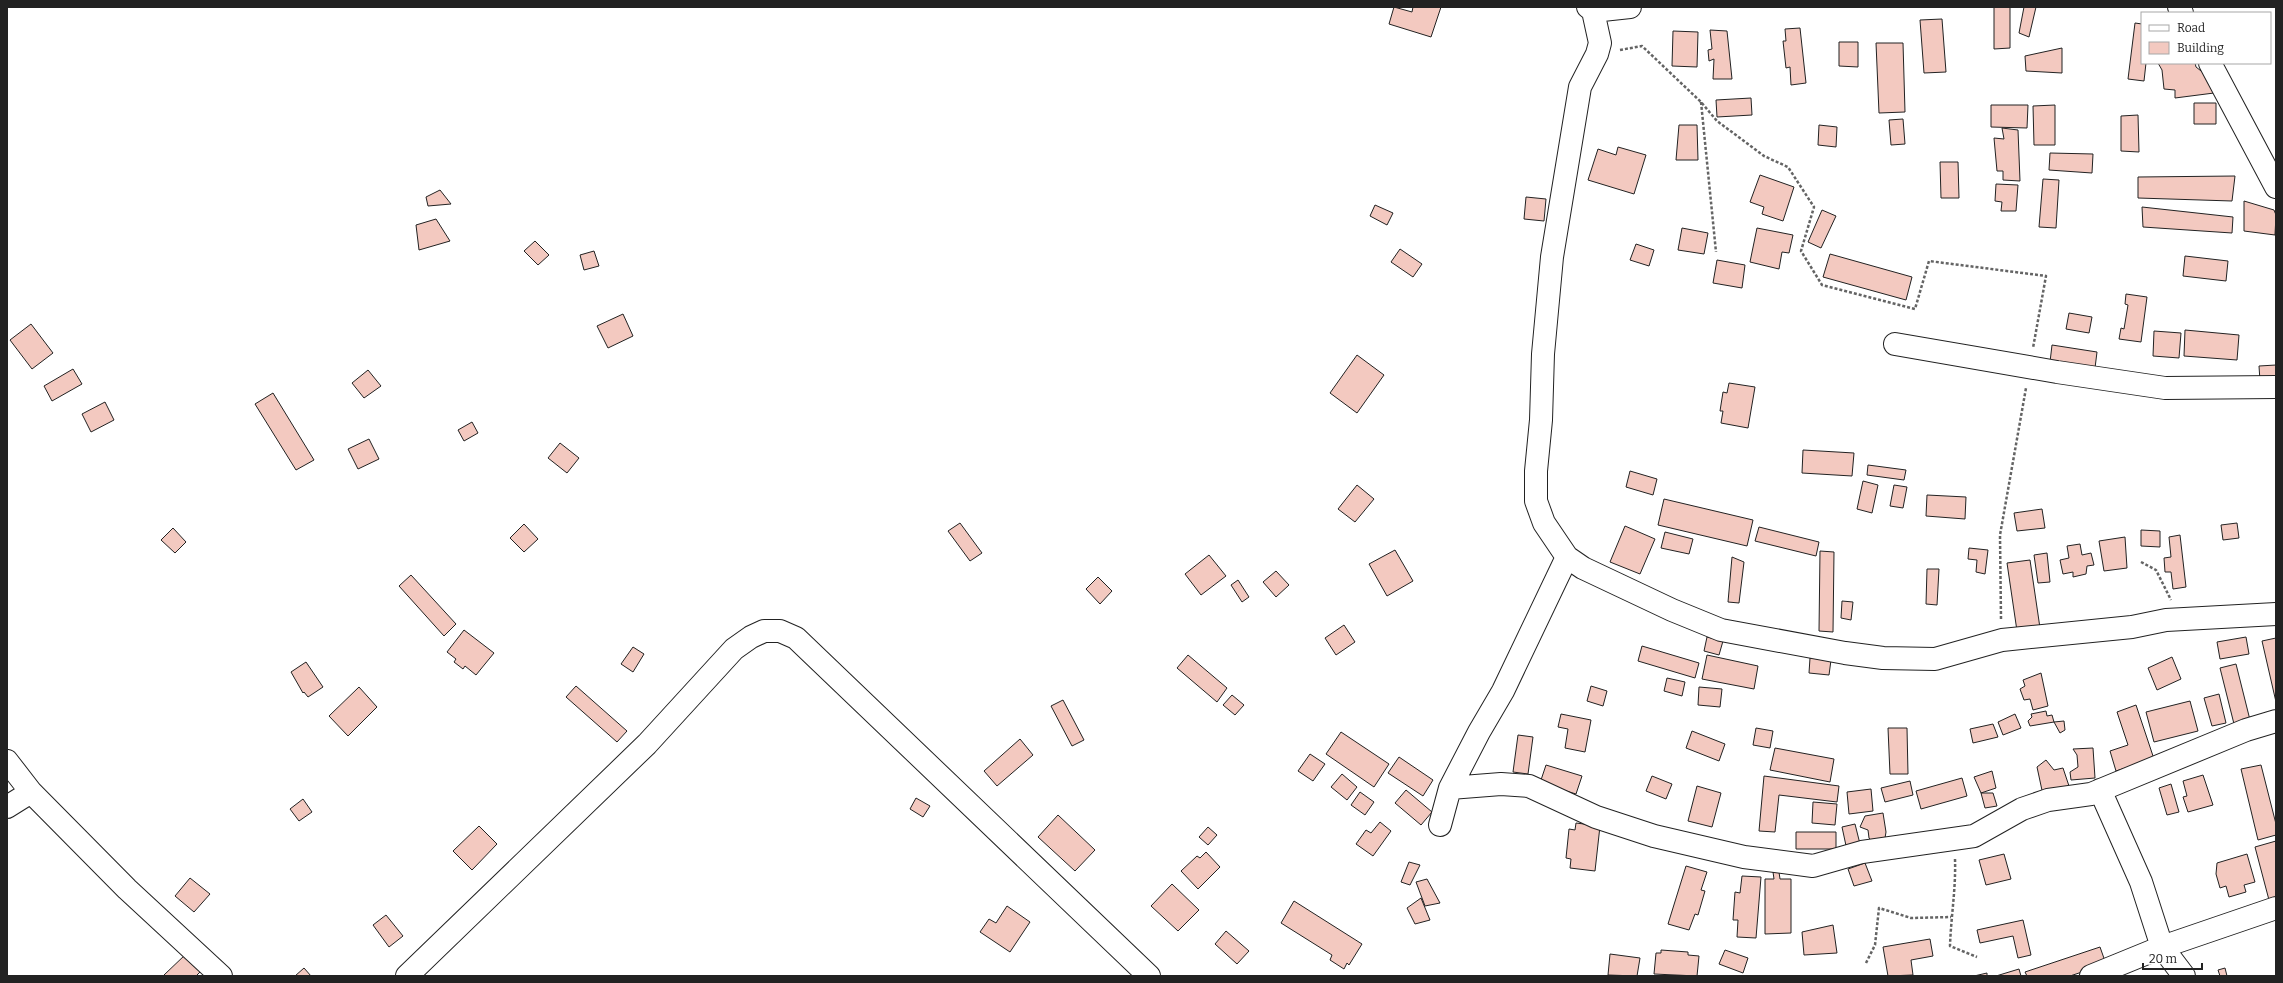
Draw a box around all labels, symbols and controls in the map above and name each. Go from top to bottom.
legend [2141,12,2271,64]
text: Road [2177,21,2205,35]
text: Building [2177,41,2224,55]
scale bar [2143,945,2202,971]
text: 20 m [2149,952,2178,966]

